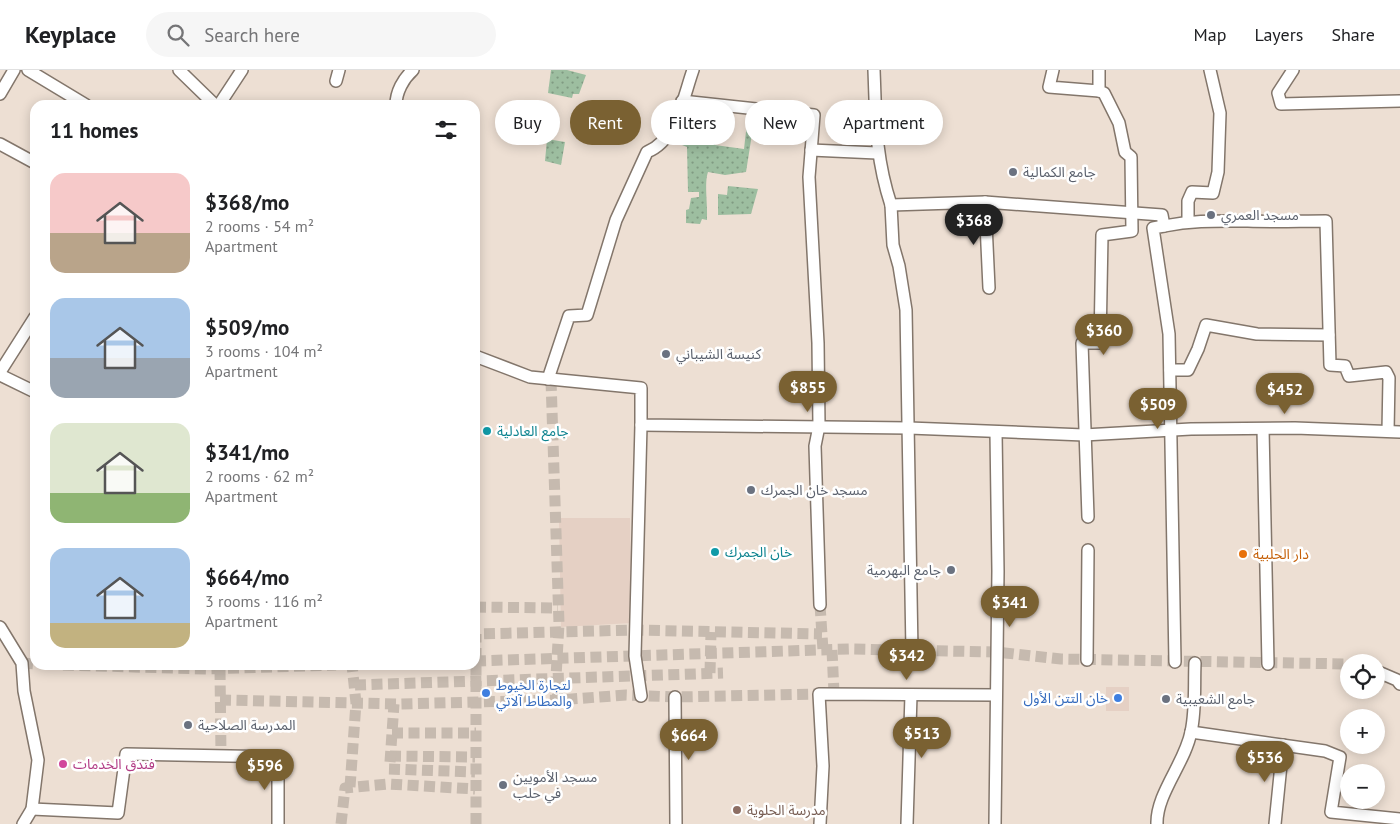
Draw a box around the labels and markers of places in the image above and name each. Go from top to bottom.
place label: جامع الكمالية [1023,163,1096,183]
marker: جامع الكمالية [1007,166,1019,178]
pin: $368 [944,204,1004,246]
place label: مسجد العمري [1221,206,1299,226]
marker: مسجد العمري [1205,209,1217,221]
pin: $360 [1074,314,1134,356]
place label: كنيسة الشيباني [676,345,762,365]
marker: كنيسة الشيباني [660,348,672,360]
pin: $855 [778,370,838,413]
pin: $452 [1255,372,1315,415]
pin: $509 [1128,388,1188,430]
place label: جامع العادلية [497,422,569,442]
marker: جامع العادلية [481,425,493,437]
place label: مسجد خان الجمرك [761,481,868,499]
marker: مسجد خان الجمرك [745,484,757,496]
place label: خان الجمرك [725,543,792,561]
place label: دار الحلبية [1253,545,1309,563]
marker: خان الجمرك [709,546,721,558]
marker: دار الحلبية [1237,548,1249,560]
place label: جامع البهرمية [867,561,941,581]
marker: جامع البهرمية [945,564,957,576]
pin: $341 [980,586,1040,628]
pin: $342 [877,638,937,681]
place label: لتجارة الخيوط والمطاط آلاتي [496,676,572,712]
marker: لتجارة الخيوط والمطاط آلاتي [480,687,492,699]
place label: خان التتن الأول [1024,689,1108,707]
place label: جامع الشعيبية [1176,690,1255,710]
marker: خان التتن الأول [1112,692,1124,704]
marker: جامع الشعيبية [1160,693,1172,705]
place label: المدرسة الصلاحية [198,716,296,734]
pin: $513 [892,716,952,759]
pin: $664 [659,718,719,761]
marker: المدرسة الصلاحية [182,719,194,731]
pin: $536 [1235,740,1295,783]
pin: $596 [235,748,295,791]
place label: فندق الخدمات [73,755,155,773]
marker: فندق الخدمات [57,758,69,770]
place label: مسجد الأمويين في حلب [513,768,597,804]
marker: مسجد الأمويين في حلب [497,779,509,791]
place label: مدرسة الحلوية [747,801,826,819]
marker: مدرسة الحلوية [731,804,743,816]

